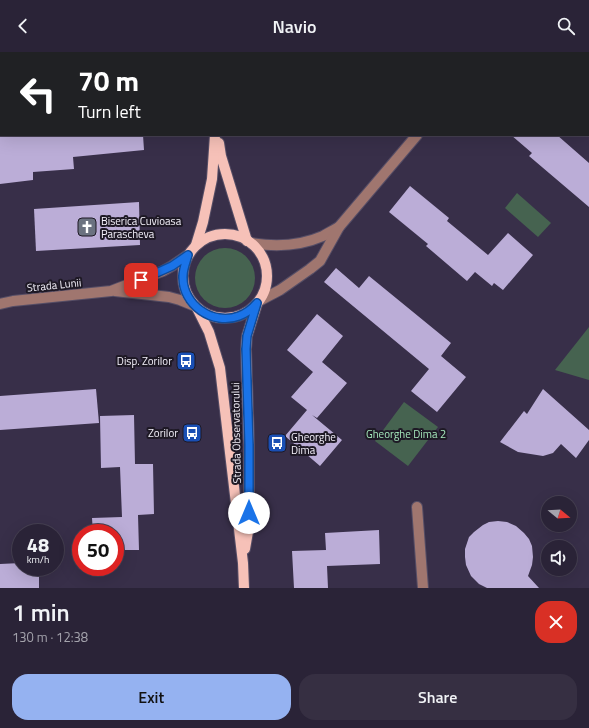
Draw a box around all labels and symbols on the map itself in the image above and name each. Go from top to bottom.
place label: Biserica Cuvioasa Parascheva [101,213,182,242]
church icon: Biserica Cuvioasa Parascheva [76,216,98,238]
pin [124,263,158,297]
street label: Strada Lunii [26,274,82,296]
bus stop icon: Disp. Zorilor [175,350,197,372]
place label: Disp. Zorilor [117,353,172,369]
street label: Strada Observatorului [227,382,245,484]
bus stop icon: Zorilor [181,422,203,444]
place label: Zorilor [148,425,178,441]
park label: Gheorghe Dima 2 [366,426,446,442]
place label: Gheorghe Dima [291,429,336,458]
bus stop icon: Gheorghe Dima [266,432,288,454]
position arrow [228,492,270,534]
north arrow [541,496,577,532]
speed limit sign: 50 [72,524,124,576]

